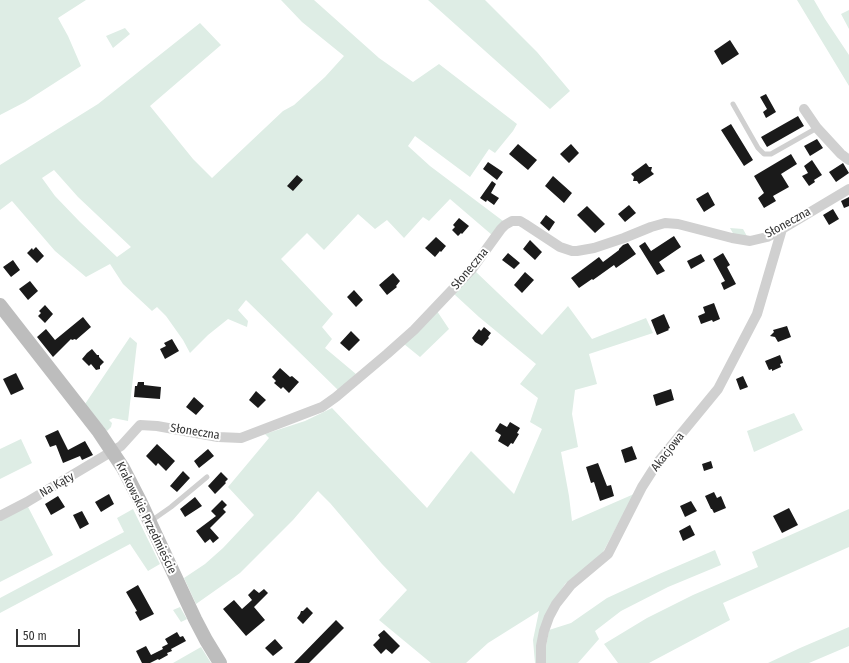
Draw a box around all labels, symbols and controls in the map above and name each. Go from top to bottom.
street label: Słoneczna [763,205,813,241]
street label: Słoneczna [448,245,492,293]
street label: Słoneczna [169,421,221,443]
street label: Akacjowa [648,430,688,474]
street label: Krakowskie Przedmieście [113,460,179,576]
street label: Na Kąty [37,469,77,501]
scale bar [18,621,82,647]
text: 50 m [23,629,47,643]

